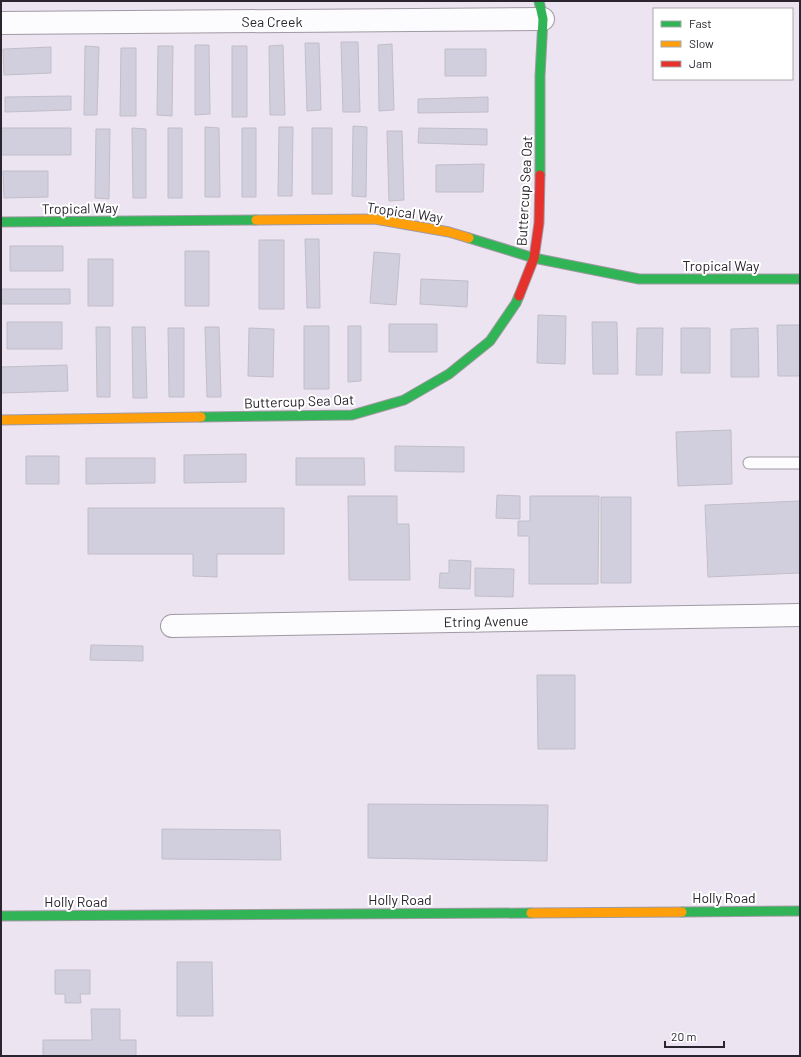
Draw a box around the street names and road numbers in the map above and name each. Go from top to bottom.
street label: Sea Creek [242,13,302,30]
street label: Buttercup Sea Oat [513,136,535,246]
street label: Tropical Way [366,198,445,226]
street label: Tropical Way [41,199,119,217]
street label: Tropical Way [683,257,760,274]
street label: Buttercup Sea Oat [244,391,354,411]
street label: Etring Avenue [444,612,528,630]
street label: Holly Road [692,889,756,906]
street label: Holly Road [368,891,432,908]
street label: Holly Road [44,893,108,910]

